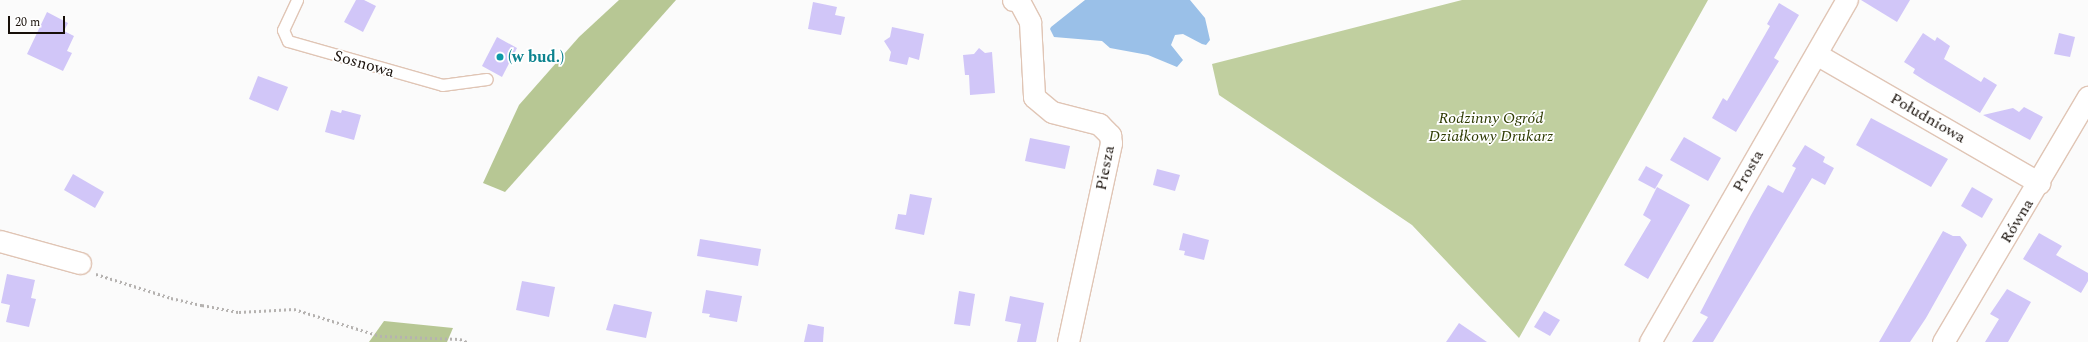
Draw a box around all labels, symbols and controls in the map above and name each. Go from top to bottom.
scale bar [10,8,67,34]
text: 20 m [15,13,40,32]
street label: Sosnowa [331,46,397,82]
place label: (w bud.) [508,47,564,67]
marker: (w bud.) [495,52,505,62]
street label: Południowa [1887,89,1969,147]
park label: Rodzinny Ogród Działkowy Drukarz [1429,108,1553,146]
street label: Piesza [1091,144,1119,192]
street label: Prosta [1728,147,1768,195]
street label: Równa [1996,195,2038,247]

